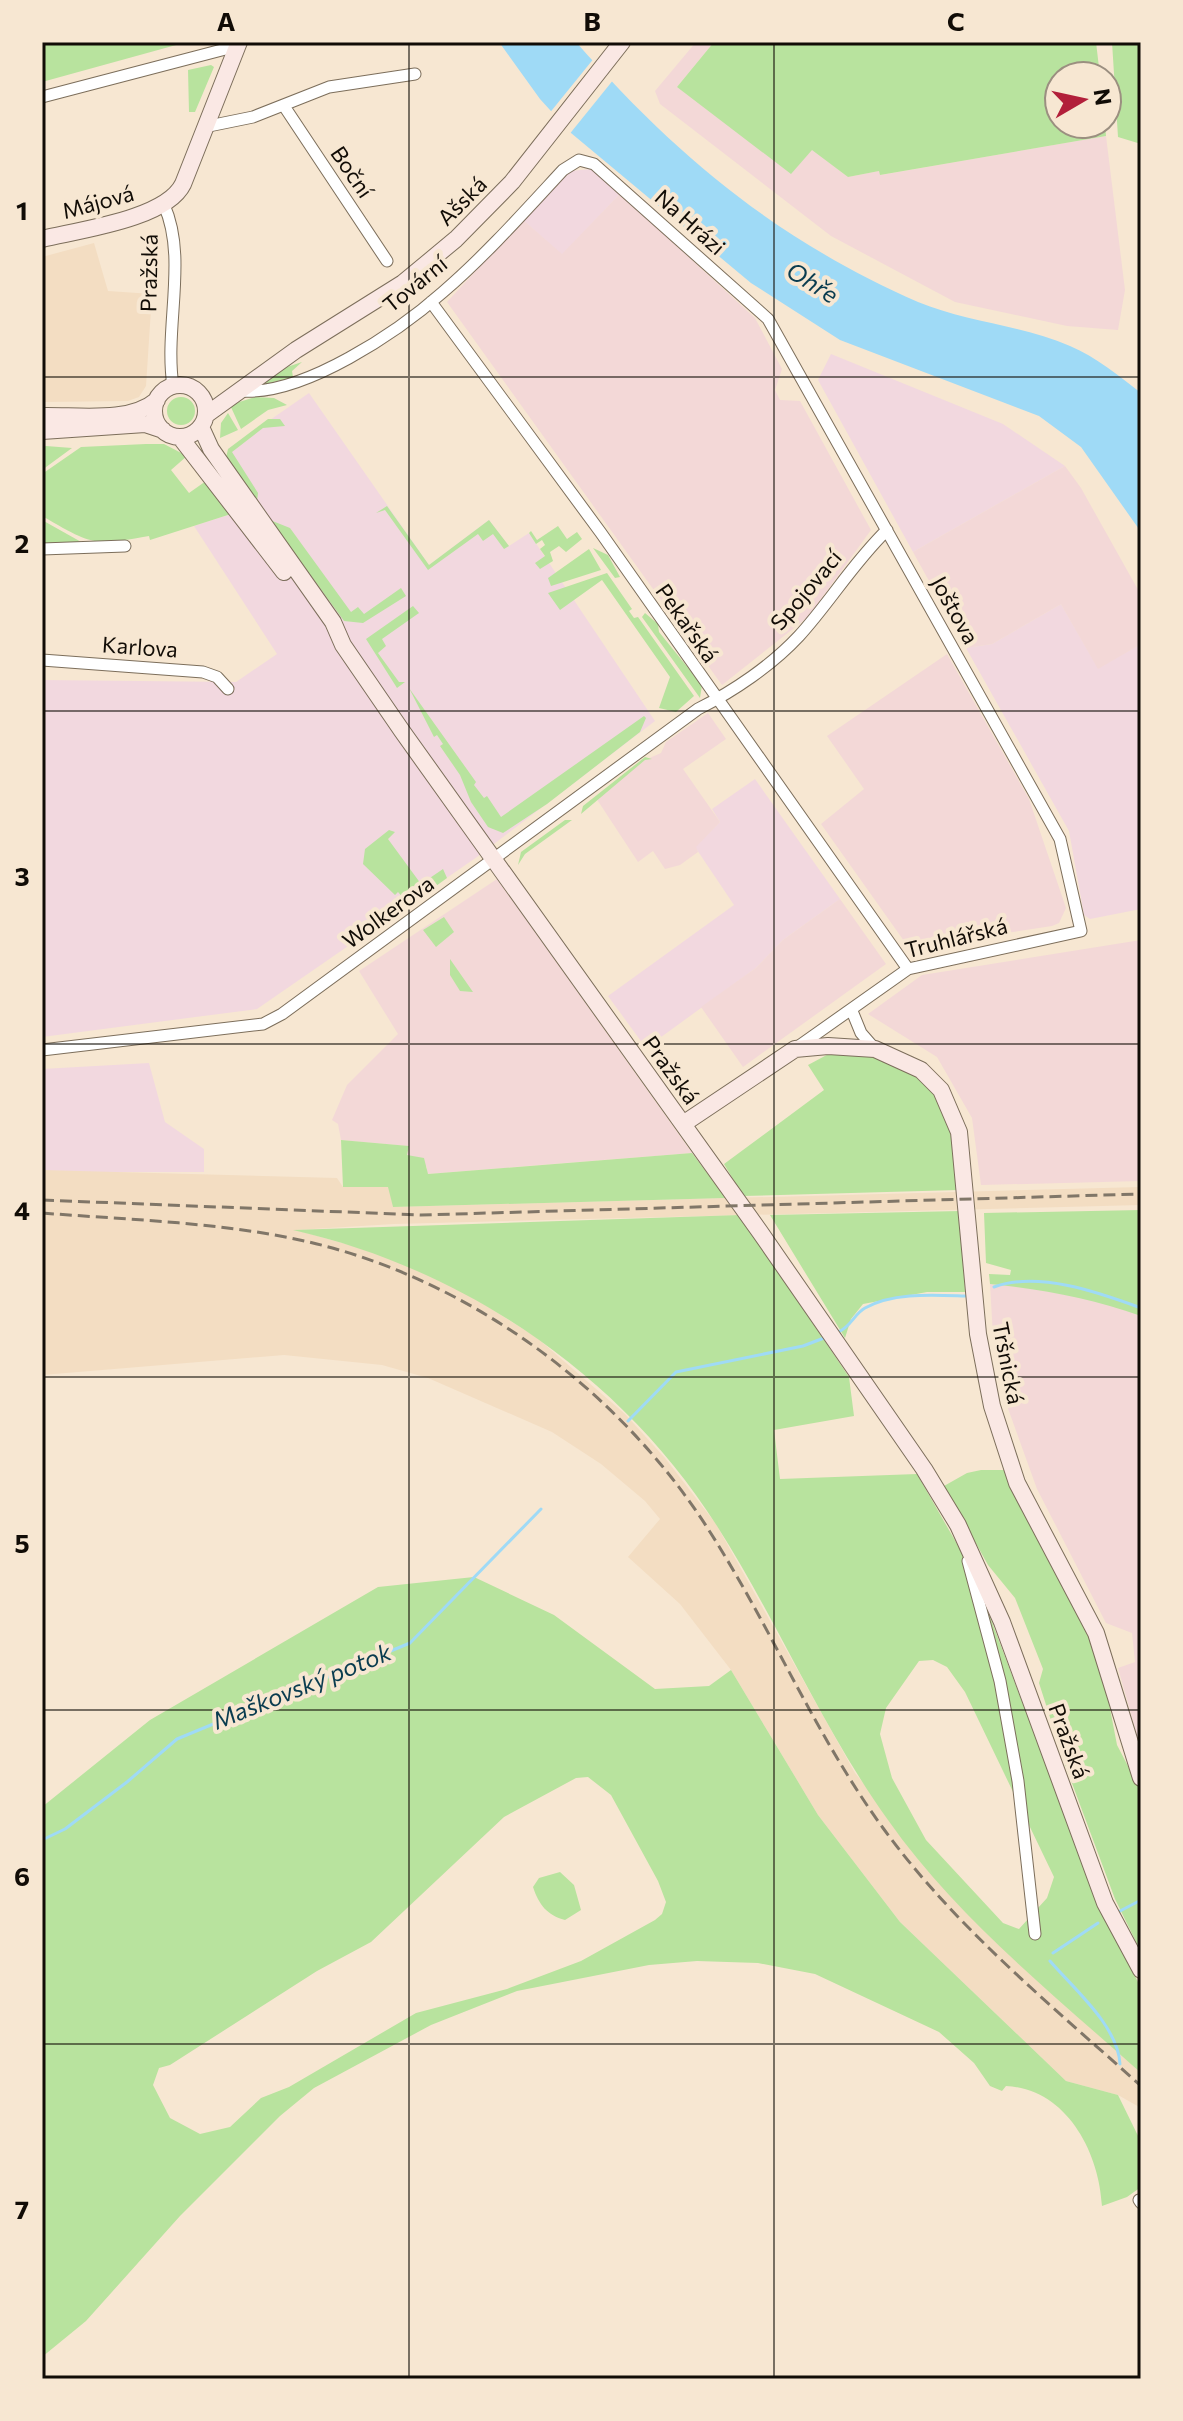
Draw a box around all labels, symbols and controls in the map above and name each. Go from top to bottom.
text: A [217,5,236,36]
text: B [583,5,601,36]
text: C [947,5,965,36]
north arrow [1043,60,1123,140]
text: N [1089,87,1118,107]
street label: Boční [325,141,380,204]
street label: Ašská [431,170,492,231]
street label: Májová [59,179,137,224]
street label: Na Hrázi [650,183,731,260]
text: 1 [16,194,28,225]
street label: Pražská [134,234,163,312]
street label: Tovární [377,249,453,318]
water label: Ohře [782,255,844,309]
text: 2 [15,527,29,558]
street label: Spojovací [764,543,848,635]
street label: Joštova [926,571,985,648]
street label: Pekařská [650,578,724,667]
street label: Karlova [101,630,179,663]
text: 3 [14,860,30,891]
street label: Wolkerova [337,869,439,954]
street label: Truhlářská [902,912,1010,963]
street label: Pražská [638,1030,705,1109]
text: 4 [14,1194,30,1225]
street label: Tršnická [987,1320,1030,1406]
text: 5 [14,1527,30,1558]
water label: Maškovský potok [208,1636,396,1735]
street label: Pražská [1043,1699,1096,1782]
text: 6 [14,1860,30,1891]
text: 7 [15,2193,29,2224]

